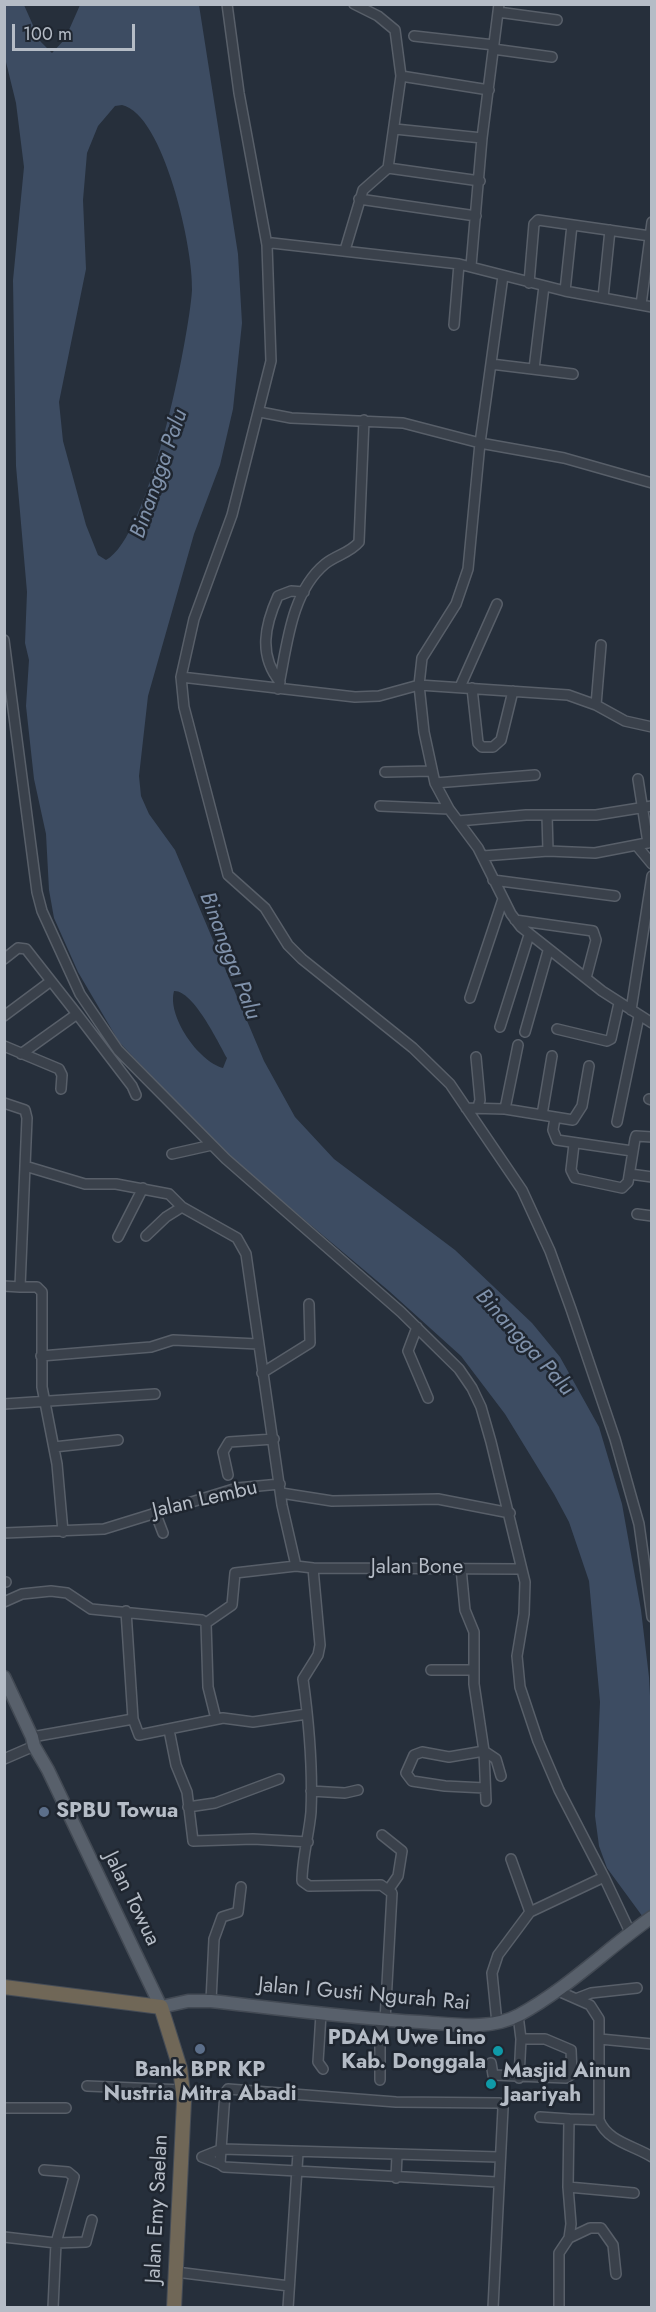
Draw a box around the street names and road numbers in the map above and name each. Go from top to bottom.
street label: Jalan Lembu [150,1476,260,1524]
street label: Jalan Bone [371,1555,463,1581]
street label: Jalan Towua [97,1848,165,1950]
street label: Jalan I Gusti Ngurah Rai [257,1973,471,2017]
street label: Jalan Emy Saelan [142,2134,174,2284]

